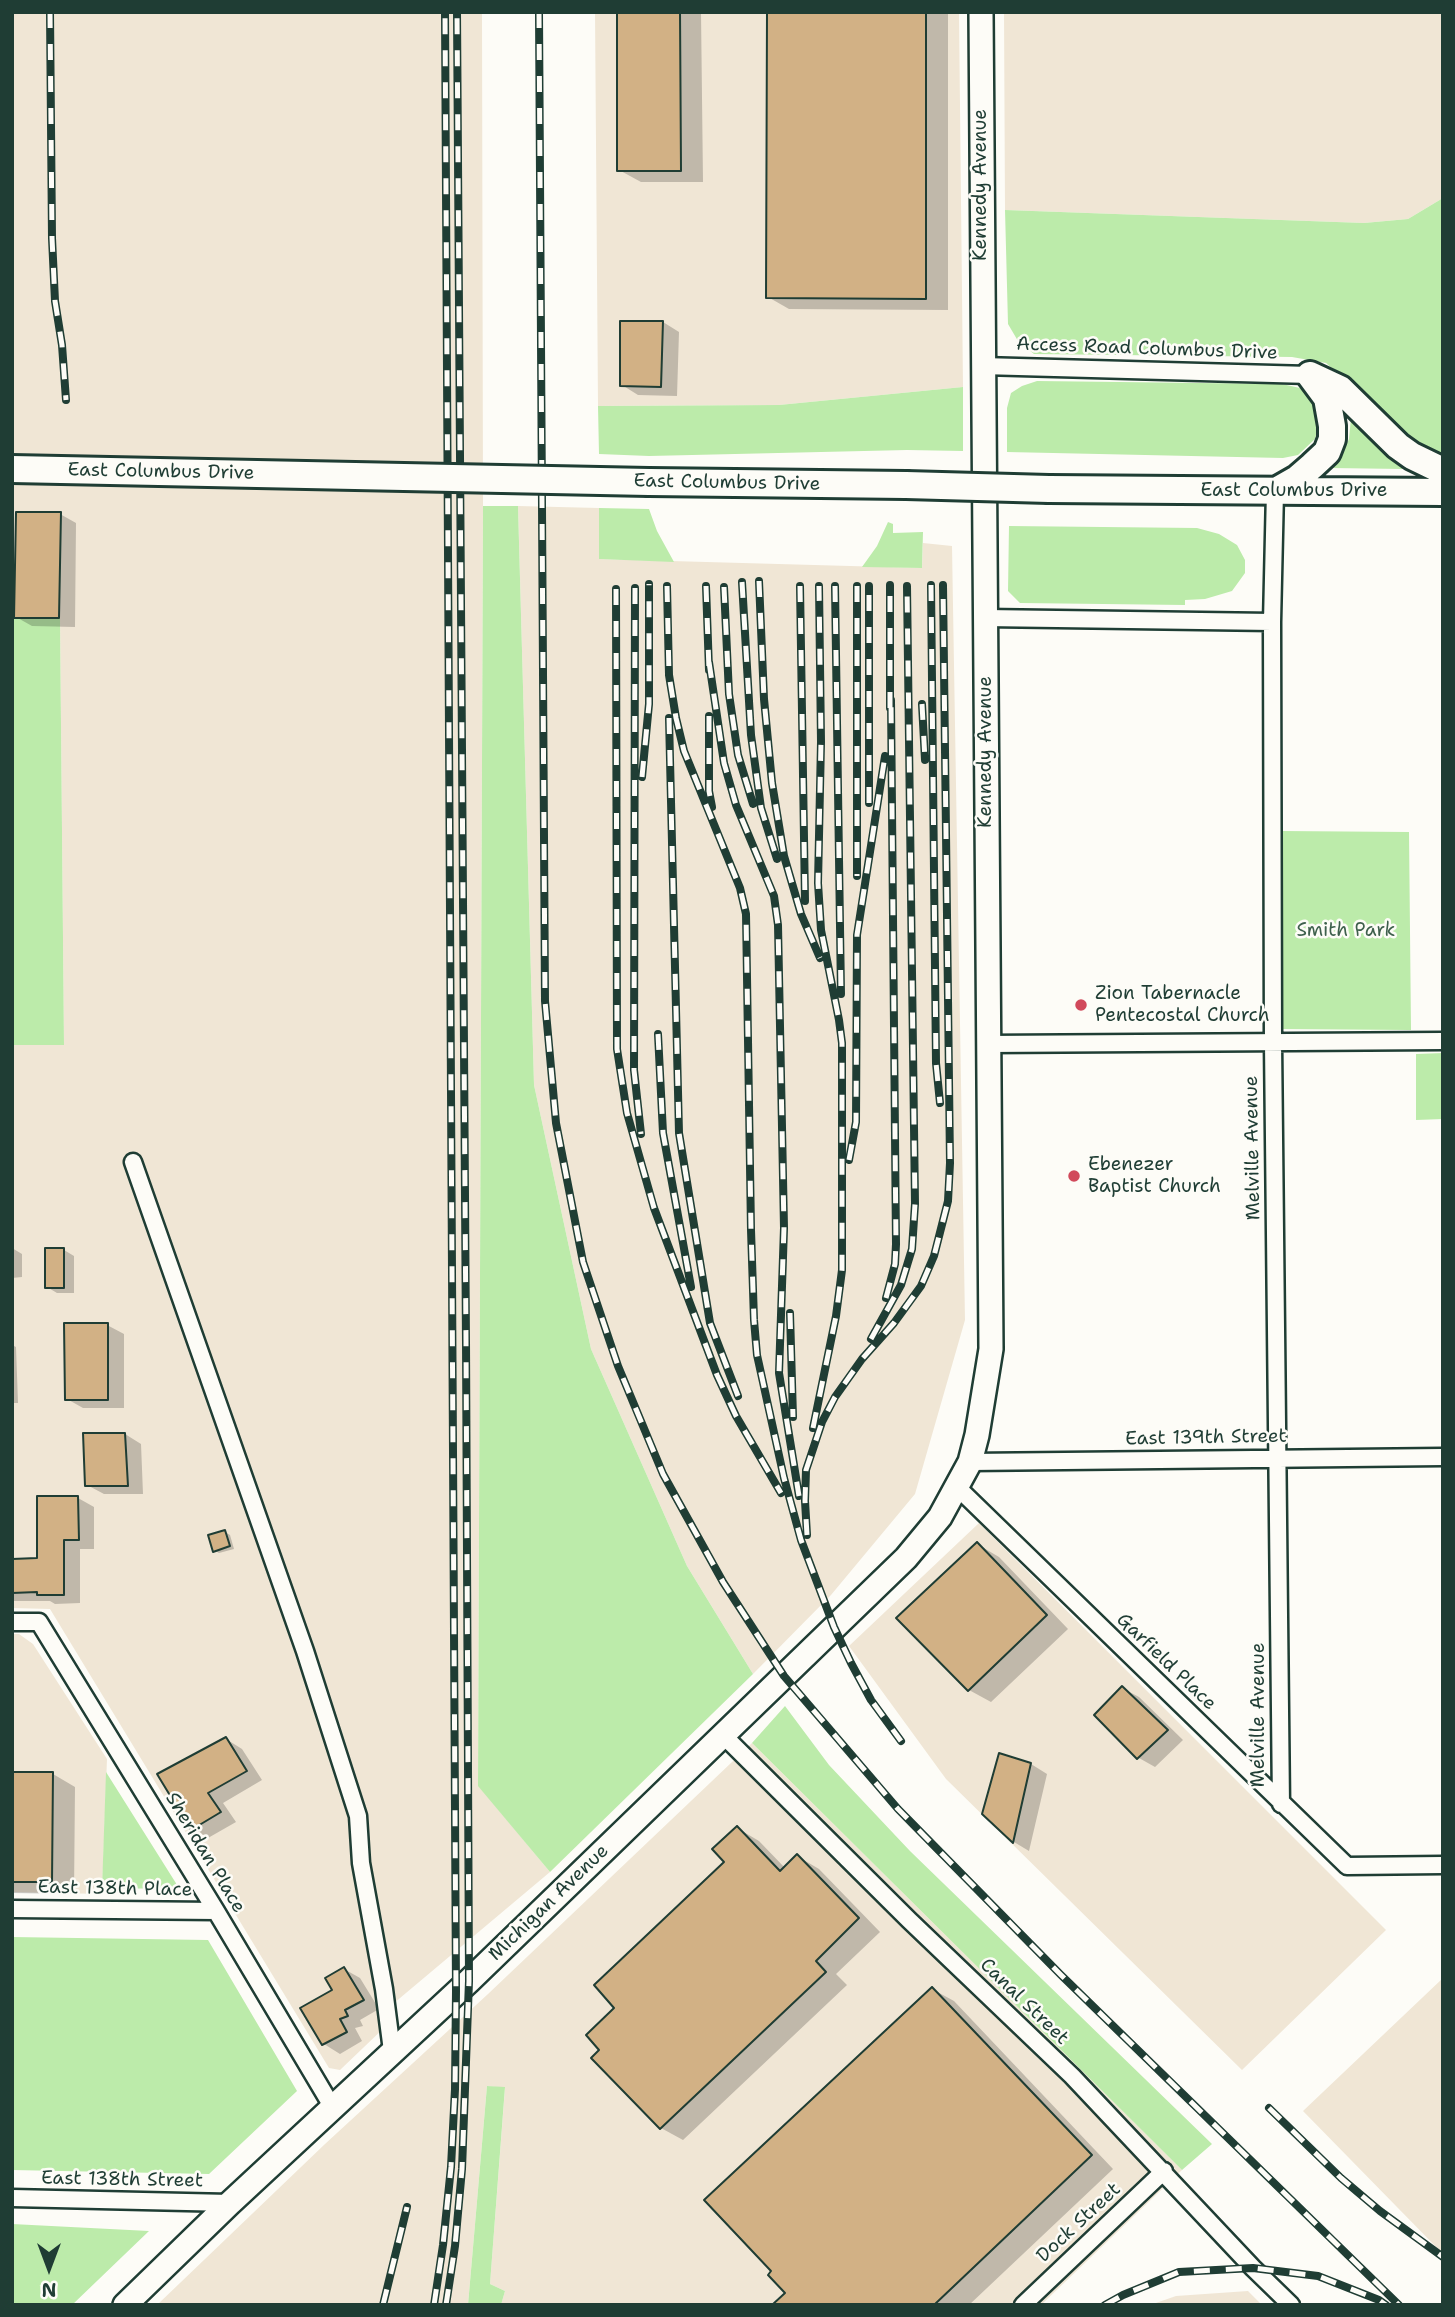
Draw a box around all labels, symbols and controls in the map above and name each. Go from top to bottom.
street label: Kennedy Avenue [970,109,992,261]
street label: Access Road Columbus Drive [1016,333,1278,365]
street label: East Columbus Drive [67,459,255,485]
street label: East Columbus Drive [633,470,821,496]
street label: East Columbus Drive [1201,480,1387,502]
street label: Kennedy Avenue [975,676,997,828]
park label: Smith Park [1297,920,1395,942]
place label: Zion Tabernacle Pentecostal Church [1095,983,1270,1027]
marker: Zion Tabernacle Pentecostal Church [1073,997,1089,1013]
street label: Melville Avenue [1240,1075,1266,1221]
place label: Ebenezer Baptist Church [1088,1154,1221,1198]
marker: Ebenezer Baptist Church [1066,1168,1082,1184]
street label: East 139th Street [1125,1425,1287,1451]
street label: Garfield Place [1111,1609,1221,1715]
street label: Melville Avenue [1248,1643,1270,1787]
street label: Sheridan Place [160,1789,250,1917]
street label: Michigan Avenue [484,1840,614,1966]
street label: East 138th Place [37,1876,193,1902]
street label: Canal Street [975,1954,1073,2050]
street label: East 138th Street [41,2167,203,2193]
street label: Dock Street [1032,2178,1126,2268]
north arrow [14,2233,84,2303]
text: N [41,2277,57,2302]

